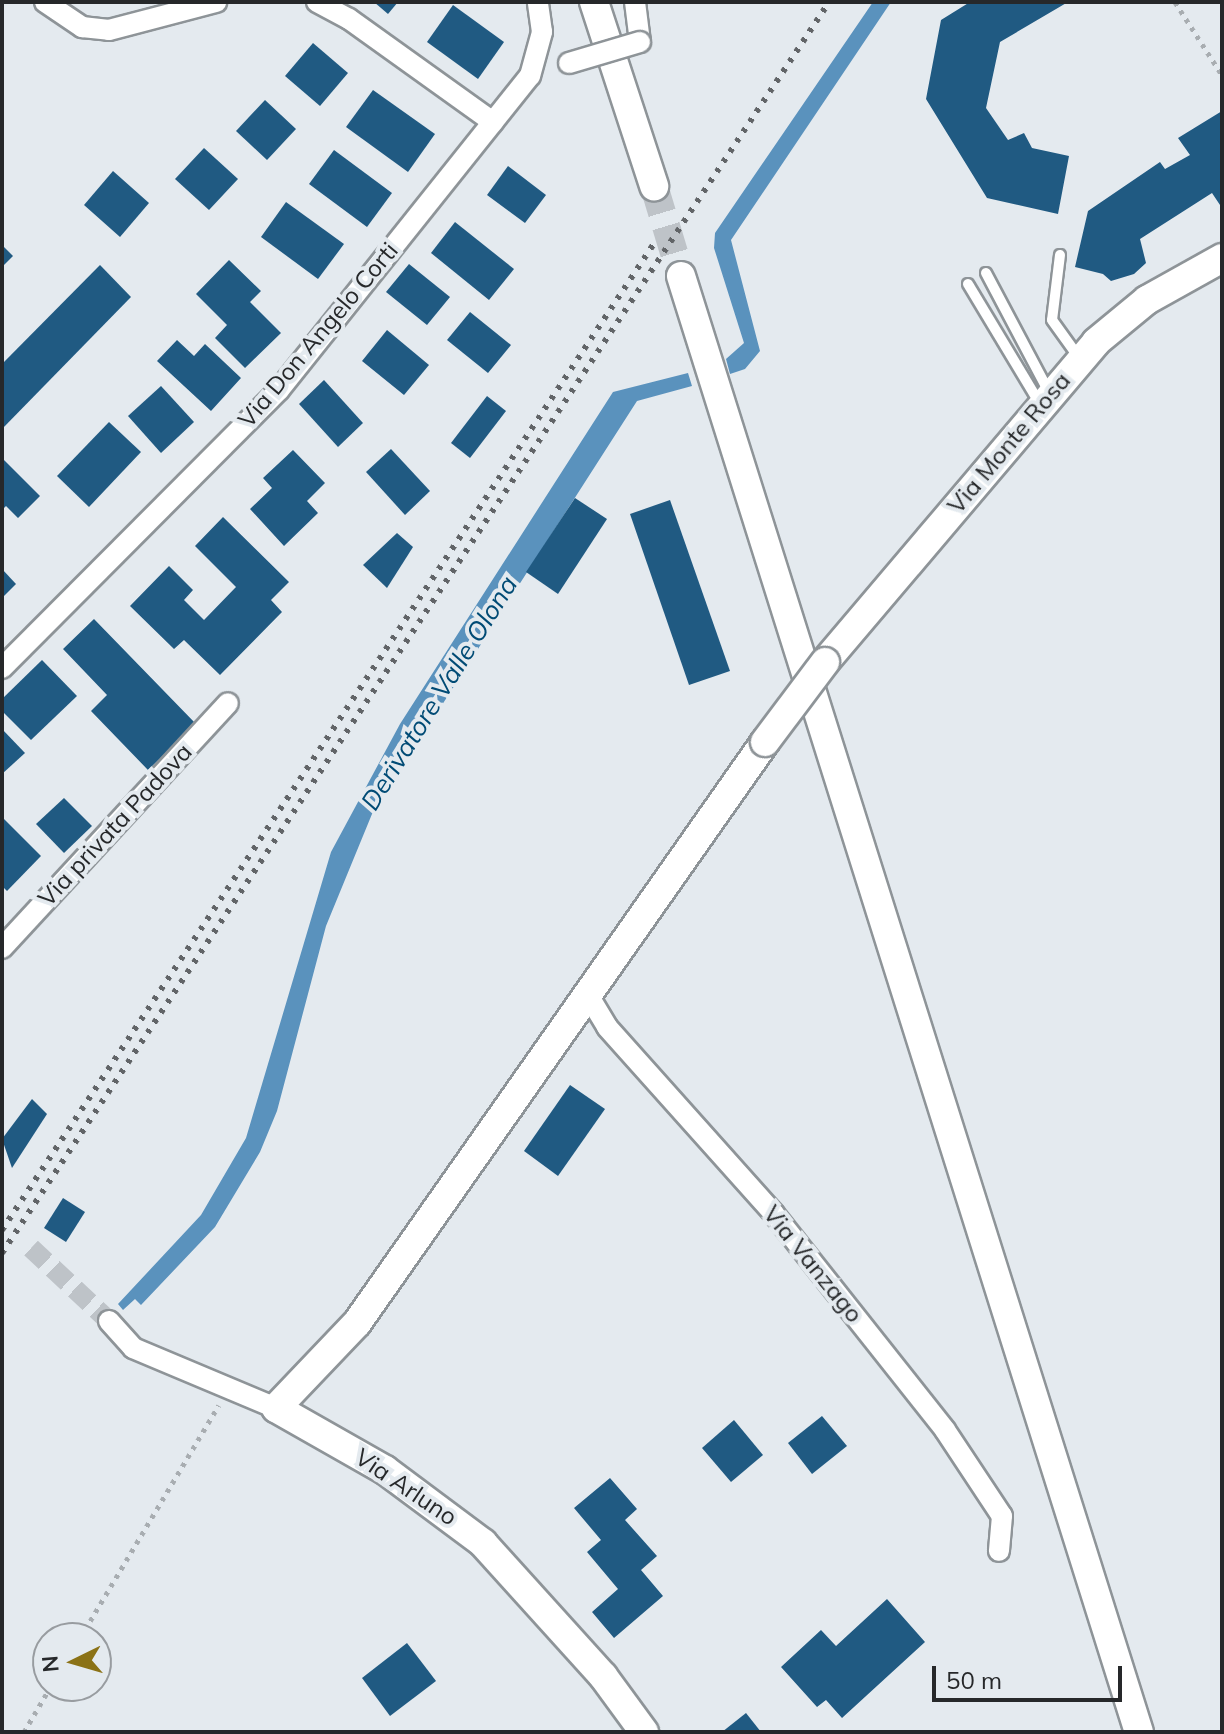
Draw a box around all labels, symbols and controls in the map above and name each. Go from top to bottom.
street label: Via Don Angelo Corti [232,237,404,433]
street label: Via Monte Rosa [942,367,1076,519]
water label: Derivatore Valle Olona [354,570,524,816]
street label: Via privata Padova [32,738,198,912]
street label: Via Vanzago [757,1200,869,1328]
street label: Via Arluno [350,1442,462,1532]
north arrow [32,1622,112,1702]
scale bar [936,1650,1126,1700]
text: N [35,1654,65,1673]
text: 50 m [946,1665,1002,1695]

